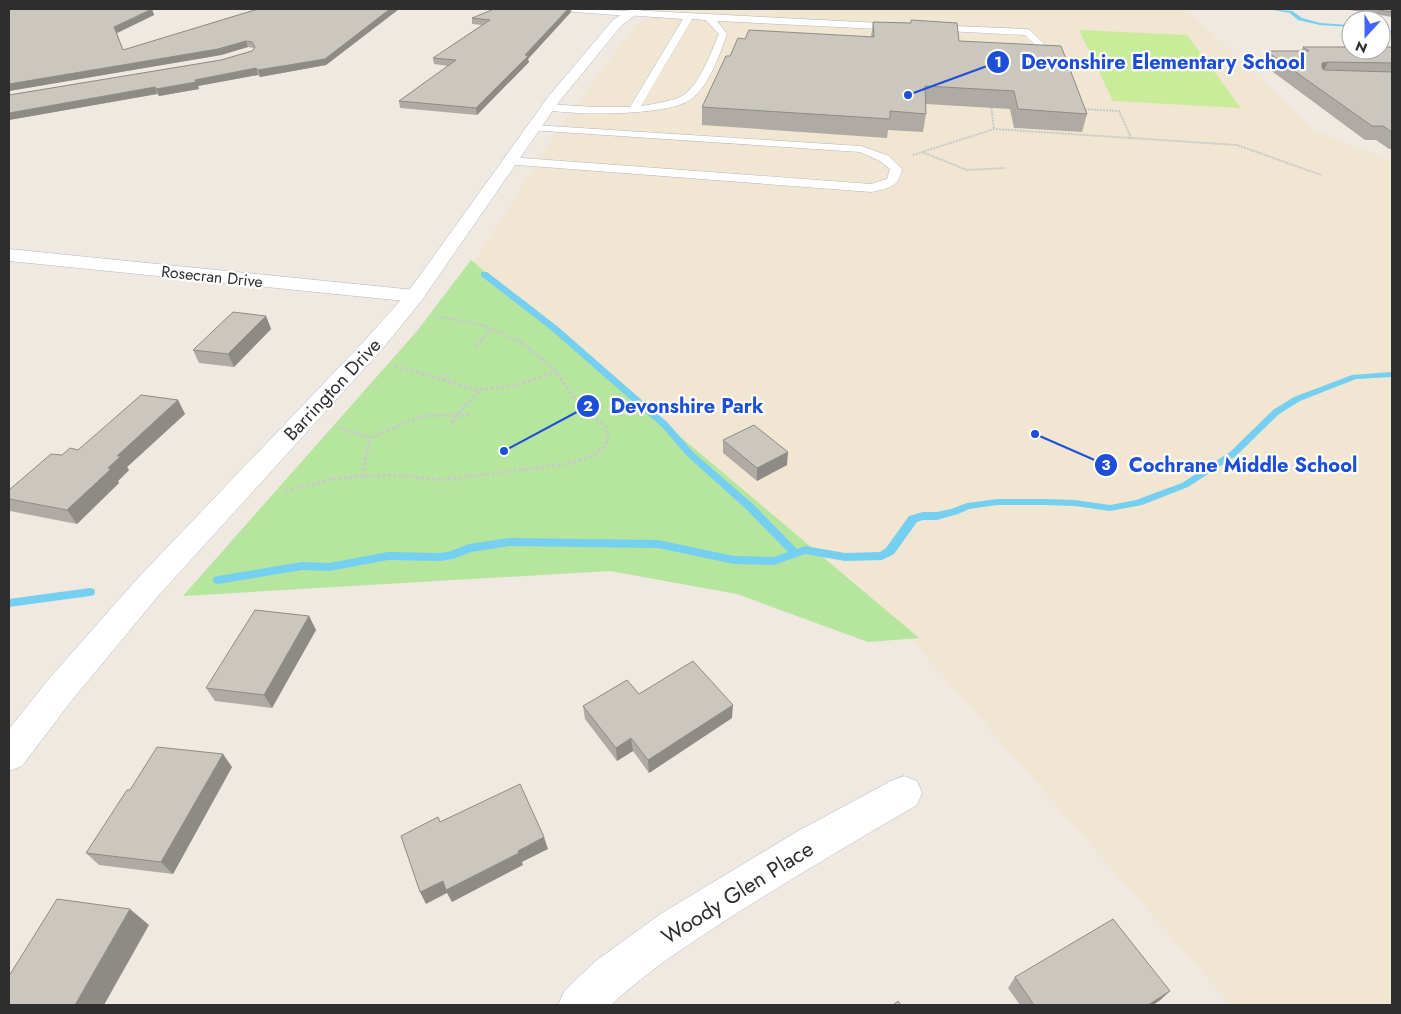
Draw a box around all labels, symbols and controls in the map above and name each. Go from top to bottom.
north arrow [1341,10,1391,60]
text: N [1353,36,1370,58]
callout: Devonshire Elementary School [986,44,1315,79]
text: Devonshire Elementary School [1021,48,1305,77]
text: 1 [994,51,1002,73]
street label: Rosecran Drive [160,260,264,293]
street label: Barrington Drive [278,332,387,447]
callout: Devonshire Park [575,389,774,424]
text: Devonshire Park [610,392,764,421]
text: 2 [583,395,593,417]
callout: Cochrane Middle School [1094,447,1367,482]
text: Cochrane Middle School [1129,451,1357,480]
text: 3 [1101,454,1111,476]
street label: Woody Glen Place [655,832,819,952]

